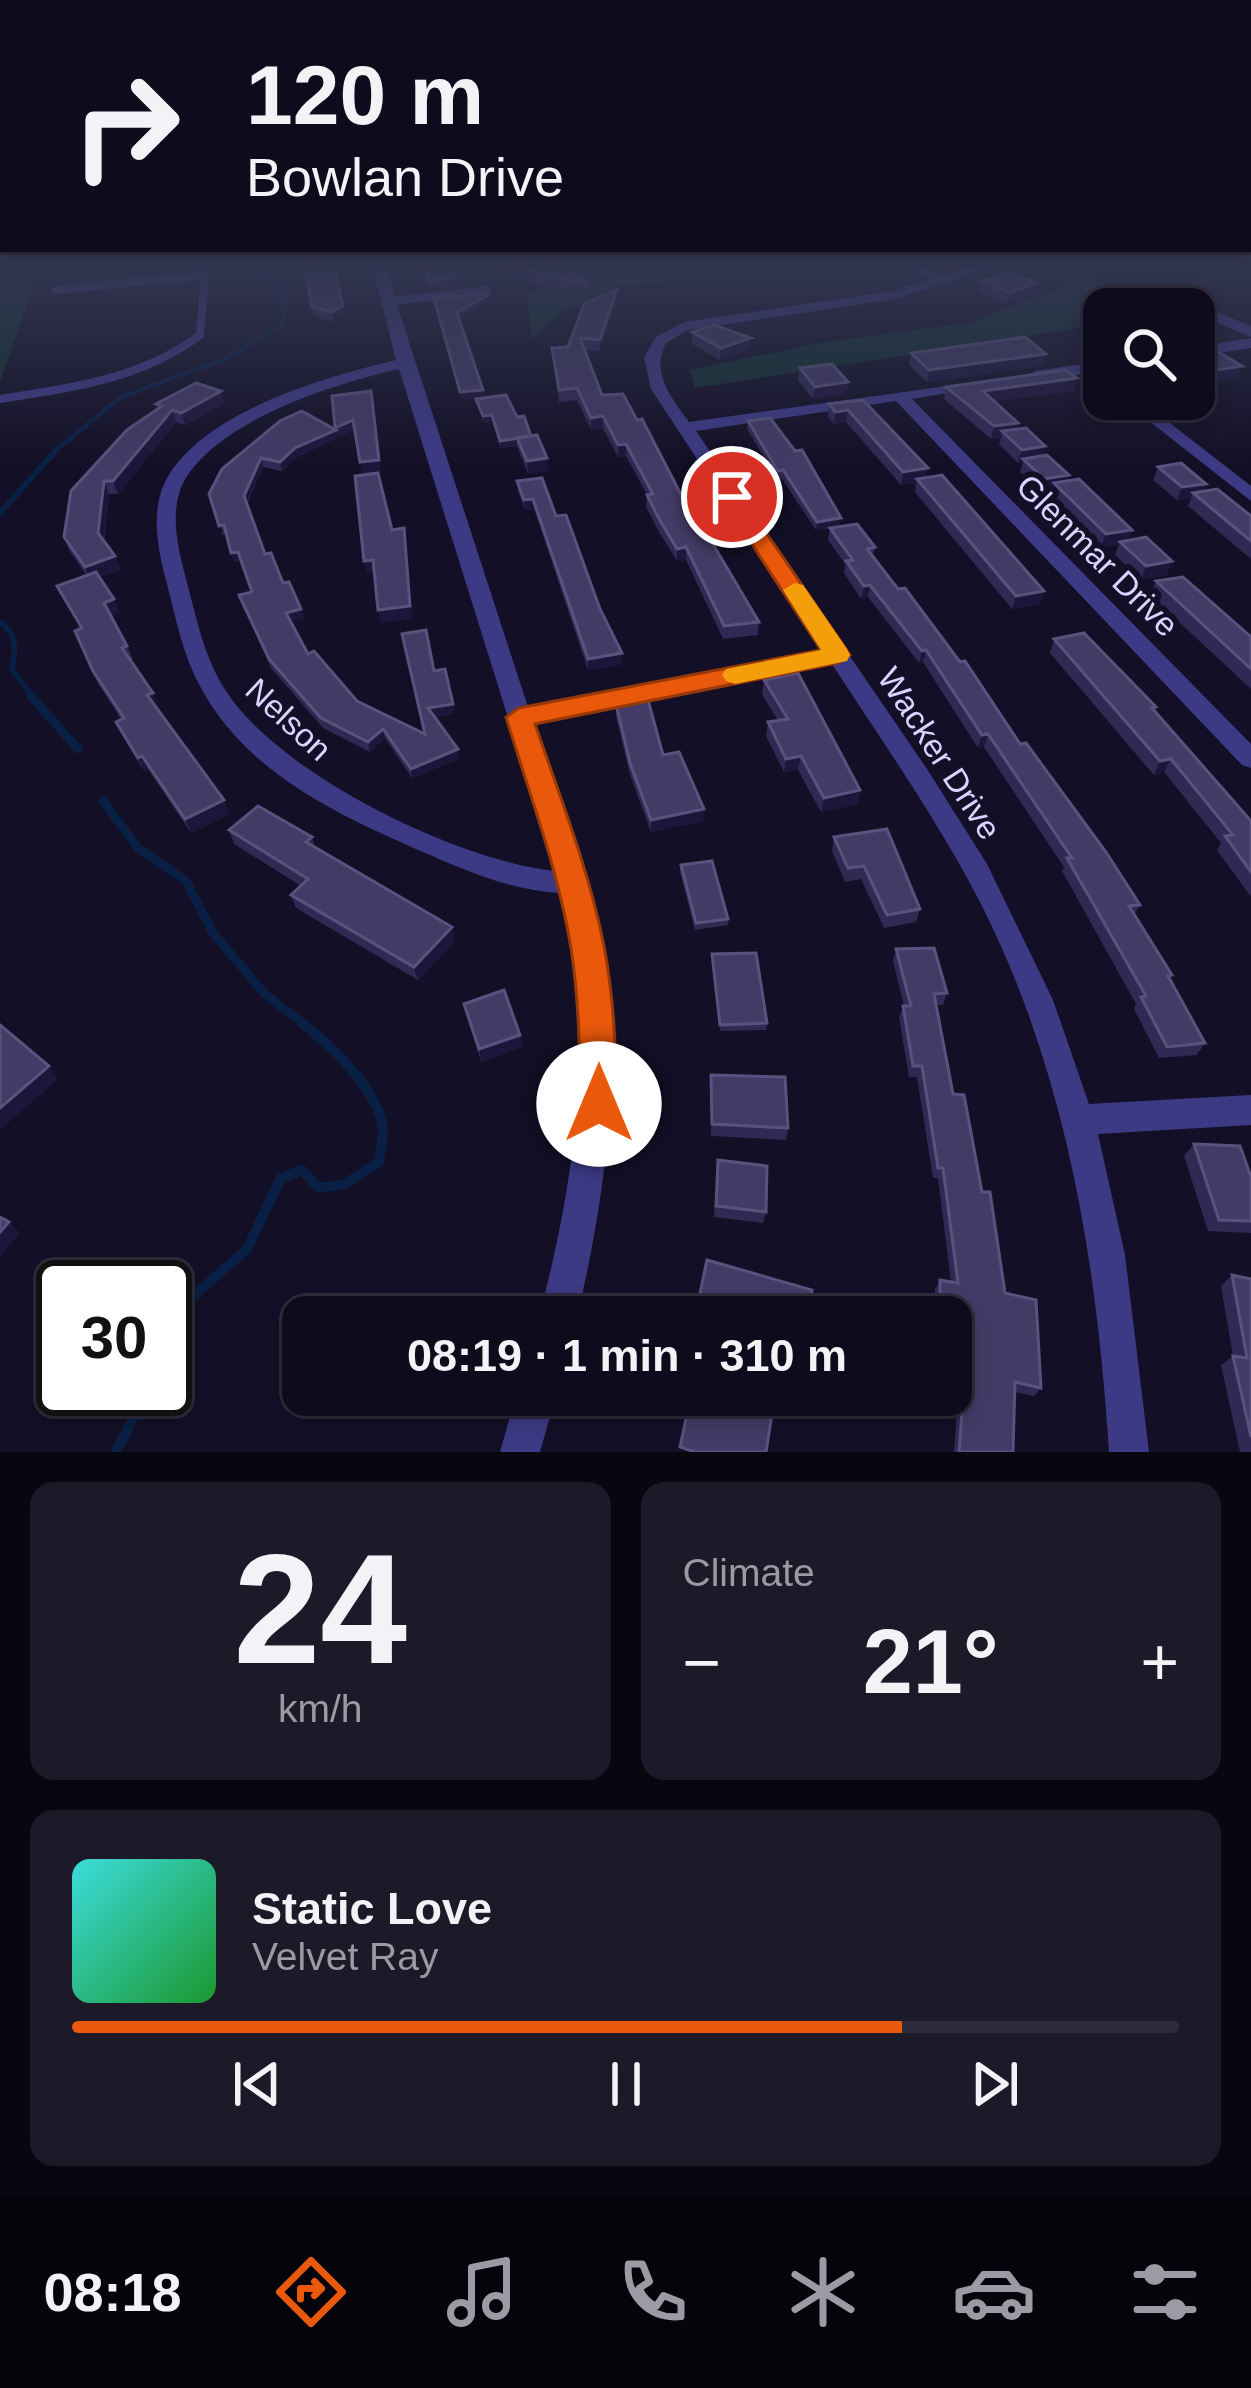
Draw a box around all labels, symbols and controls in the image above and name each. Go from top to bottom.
icon: right [48,48,204,204]
text: 120 m [246,48,484,142]
text: Bowlan Drive [246,147,564,207]
map controls [1083,288,1215,420]
button: search [1083,288,1215,420]
pin [681,446,783,548]
icon: arrive [699,464,765,530]
street label: Glenmar Drive [1009,467,1186,644]
street label: Wacker Drive [870,661,1009,846]
street label: Nelson [238,671,339,768]
position arrow [536,1041,662,1167]
speed limit sign: 30 [36,1260,192,1416]
text: 08:19 · 1 min · 310 m [407,1330,847,1381]
text: 24 [233,1522,407,1696]
text: Climate [683,1551,815,1594]
text: 21° [863,1612,999,1712]
text: − [683,1625,721,1699]
text: + [1140,1625,1179,1699]
text: km/h [278,1687,363,1730]
text: Static Love [252,1883,492,1934]
text: Velvet Ray [252,1935,438,1978]
icon: previous [224,2051,290,2117]
icon: pause [593,2051,659,2117]
icon: next [962,2051,1028,2117]
icon: directions [269,2250,353,2334]
icon: music [440,2250,524,2334]
icon: phone [611,2250,695,2334]
icon: climate [781,2250,865,2334]
icon: car [952,2250,1036,2334]
icon: filters [1123,2250,1207,2334]
text: 08:18 [43,2262,182,2322]

